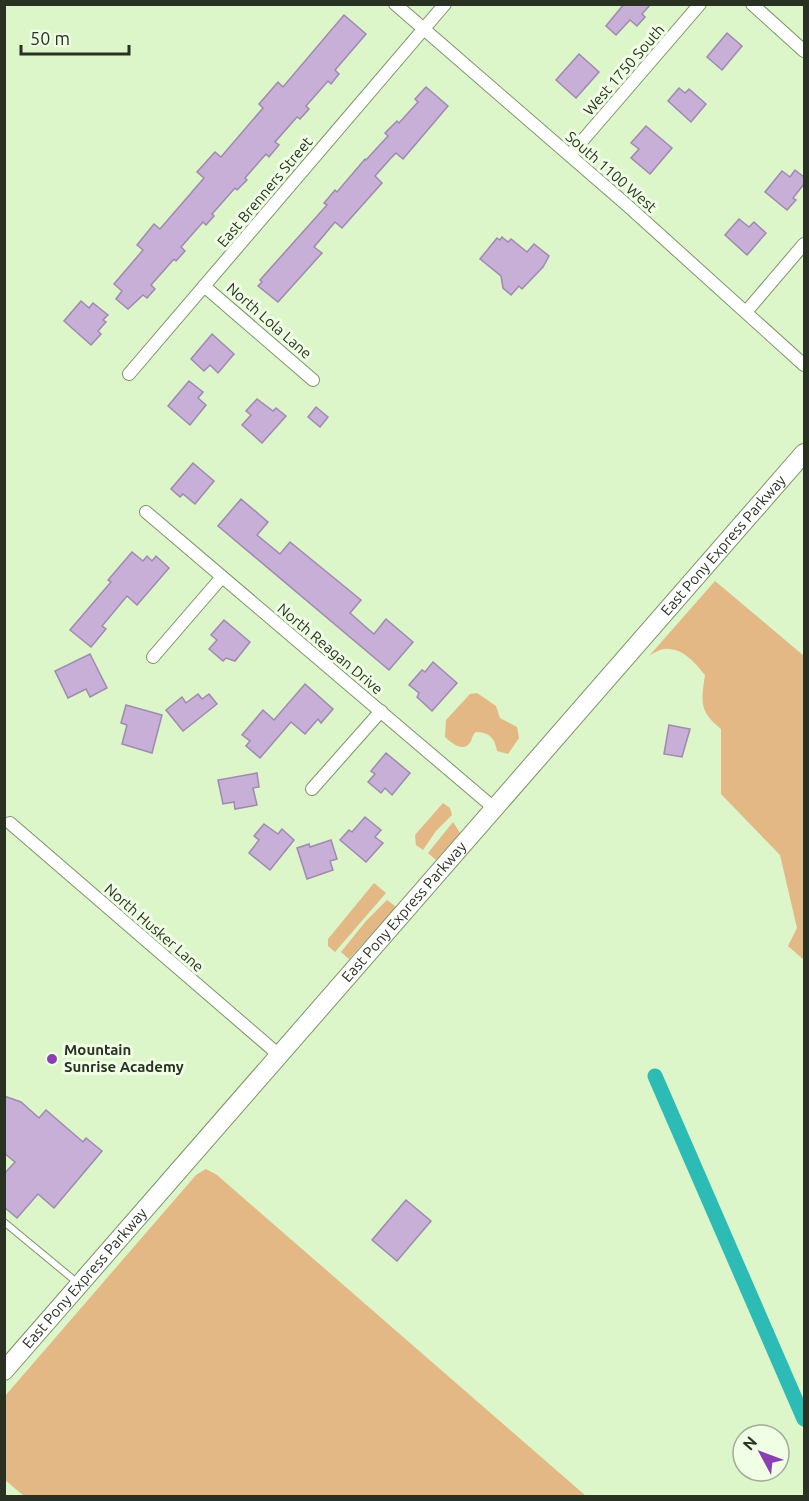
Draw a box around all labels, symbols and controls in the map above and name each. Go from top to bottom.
scale bar [21,18,129,56]
street label: West 1750 South [580,21,668,119]
text: 50 m [30,28,70,48]
street label: South 1100 West [562,128,660,216]
street label: East Brenners Street [214,133,316,250]
street label: North Lola Lane [223,279,315,362]
street label: East Pony Express Parkway [657,472,789,619]
street label: North Reagan Drive [274,600,386,698]
street label: East Pony Express Parkway [338,838,469,985]
street label: North Husker Lane [101,880,207,975]
place label: Mountain Sunrise Academy [64,1041,184,1075]
marker: Mountain Sunrise Academy [45,1052,59,1066]
street label: East Pony Express Parkway [19,1204,150,1352]
north arrow [731,1423,791,1483]
text: N [739,1433,760,1454]

